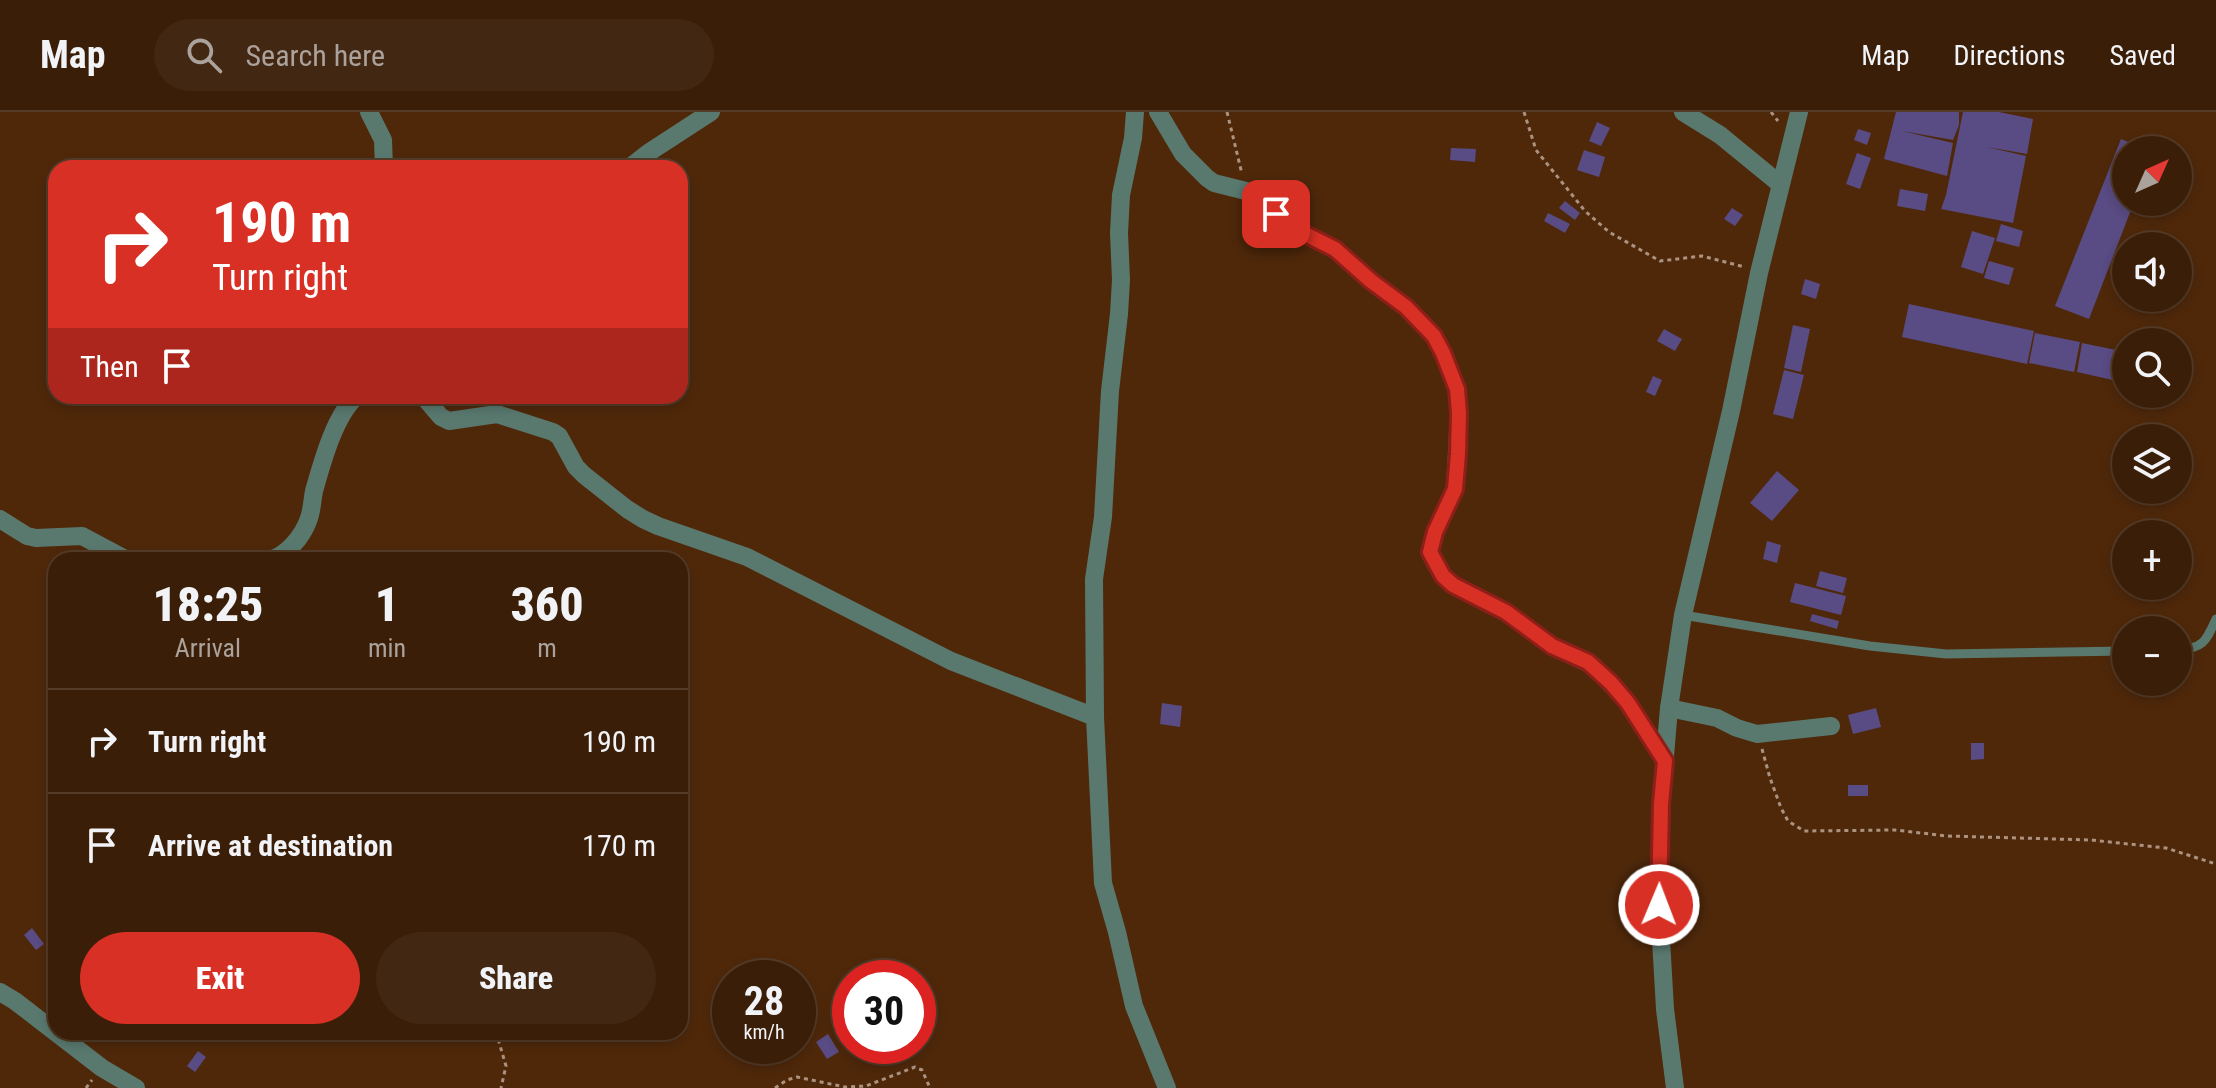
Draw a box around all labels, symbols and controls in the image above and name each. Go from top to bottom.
search box [154,19,714,91]
text: Map [40,33,106,77]
icon: search [182,33,226,77]
text: Search here [246,38,385,73]
text: Map [1861,39,1910,72]
text: Directions [1954,39,2065,72]
text: Saved [2109,39,2176,72]
north arrow [2112,136,2192,216]
map controls [2112,136,2192,696]
pin [1242,180,1310,248]
text: 190 m [212,190,351,256]
icon: right [80,192,184,296]
icon: arrive [1254,192,1298,236]
button: sound [2112,232,2192,312]
text: Turn right [212,257,348,299]
button: search [2112,328,2192,408]
icon: arrive [155,344,199,388]
text: Then [80,349,139,384]
button: layers [2112,424,2192,504]
button: + [2112,520,2192,600]
text: 18:25 [152,576,264,633]
text: 1 [375,576,399,633]
text: 360 [510,576,584,633]
button: − [2112,616,2192,696]
text: Arrival [175,633,241,663]
text: min [368,633,406,663]
text: m [537,633,557,663]
icon: right [80,719,124,763]
text: Turn right [148,724,266,759]
text: 190 m [582,724,656,759]
icon: arrive [80,823,124,867]
text: Arrive at destination [148,828,393,863]
text: 170 m [582,828,656,863]
position arrow [1617,863,1701,947]
button: Exit [80,932,360,1024]
button: Share [376,932,656,1024]
speed limit sign: 30 [832,960,936,1064]
text: 28 [744,978,784,1025]
text: km/h [743,1020,785,1044]

